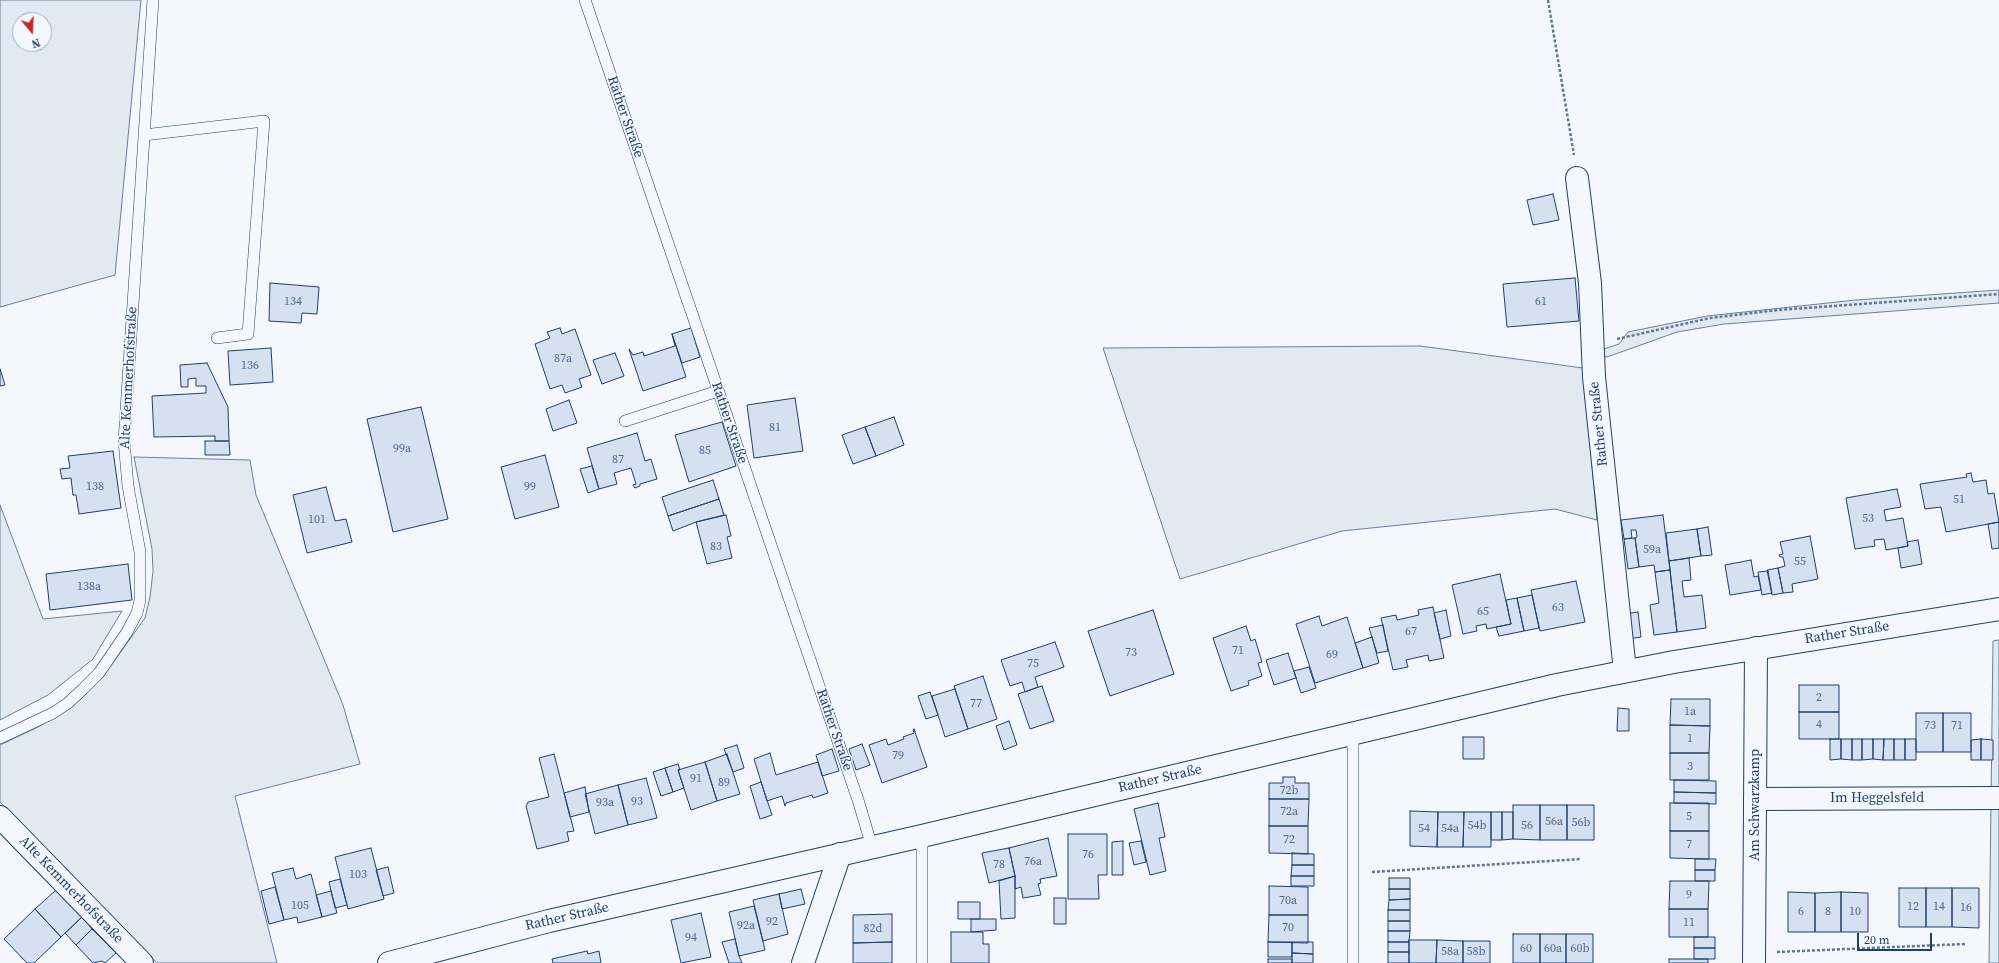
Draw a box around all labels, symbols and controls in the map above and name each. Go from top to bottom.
north arrow [12,12,52,52]
text: N [30,34,42,51]
street label: Rather Straße [603,74,647,160]
house number: 134 [284,295,302,309]
house number: 61 [1535,295,1547,309]
street label: Alte Kemmerhofstraße [117,306,141,450]
house number: 87a [554,352,572,366]
house number: 136 [241,359,259,373]
street label: Rather Straße [707,380,751,466]
street label: Rather Straße [1586,381,1612,467]
house number: 81 [769,421,781,435]
house number: 99a [393,442,411,456]
house number: 85 [699,444,711,458]
house number: 87 [612,453,624,467]
house number: 138 [86,480,104,494]
house number: 99 [524,480,536,494]
house number: 51 [1953,493,1965,507]
house number: 53 [1862,512,1874,526]
house number: 101 [308,513,326,527]
house number: 83 [710,540,722,554]
house number: 59a [1643,543,1661,557]
house number: 55 [1794,555,1806,569]
house number: 138a [77,580,101,594]
house number: 63 [1552,601,1564,615]
house number: 65 [1477,605,1489,619]
street label: Rather Straße [1803,618,1891,648]
house number: 67 [1405,625,1417,639]
house number: 71 [1232,644,1244,658]
house number: 73 [1125,646,1137,660]
house number: 69 [1326,648,1338,662]
house number: 75 [1027,657,1039,671]
street label: Rather Straße [812,687,856,773]
house number: 2 [1816,691,1822,705]
house number: 77 [970,697,982,711]
house number: 1a [1684,705,1696,719]
house number: 4 [1816,718,1822,732]
house number: 73 [1924,719,1936,733]
house number: 71 [1951,719,1963,733]
house number: 1 [1687,732,1693,746]
house number: 79 [892,749,904,763]
street label: Am Schwarzkamp [1747,749,1763,861]
house number: 3 [1687,760,1693,774]
street label: Rather Straße [1116,761,1204,797]
house number: 91 [690,772,702,786]
house number: 89 [718,776,730,790]
house number: 72b [1280,784,1298,798]
street label: Im Heggelsfeld [1830,790,1924,806]
house number: 93 [631,795,643,809]
house number: 93a [596,796,614,810]
house number: 72a [1280,805,1298,819]
house number: 5 [1686,810,1692,824]
house number: 56a [1545,815,1563,829]
house number: 56b [1572,816,1590,830]
house number: 54b [1468,819,1486,833]
house number: 56 [1521,819,1533,833]
house number: 54 [1418,822,1430,836]
house number: 54a [1441,822,1459,836]
street label: Alte Kemmerhofstraße [15,833,127,947]
house number: 72 [1283,833,1295,847]
house number: 7 [1686,838,1692,852]
house number: 76 [1082,848,1094,862]
house number: 76a [1024,855,1042,869]
house number: 78 [993,858,1005,872]
house number: 103 [349,868,367,882]
house number: 9 [1686,888,1692,902]
house number: 70a [1279,894,1297,908]
house number: 105 [291,899,309,913]
street label: Rather Straße [523,899,611,935]
house number: 12 [1907,900,1919,914]
house number: 14 [1933,900,1945,914]
house number: 16 [1960,901,1972,915]
house number: 6 [1798,905,1804,919]
house number: 8 [1825,905,1831,919]
house number: 10 [1849,905,1861,919]
house number: 92 [766,915,778,929]
house number: 11 [1683,916,1695,930]
house number: 92a [737,919,755,933]
house number: 70 [1282,921,1294,935]
house number: 82d [864,922,882,936]
scale bar [1859,925,1934,951]
house number: 94 [685,931,697,945]
text: 20 m [1864,932,1890,948]
house number: 60 [1520,942,1532,956]
house number: 60a [1544,942,1562,956]
house number: 60b [1571,942,1589,956]
house number: 58a [1441,945,1459,959]
house number: 58b [1467,945,1485,959]

